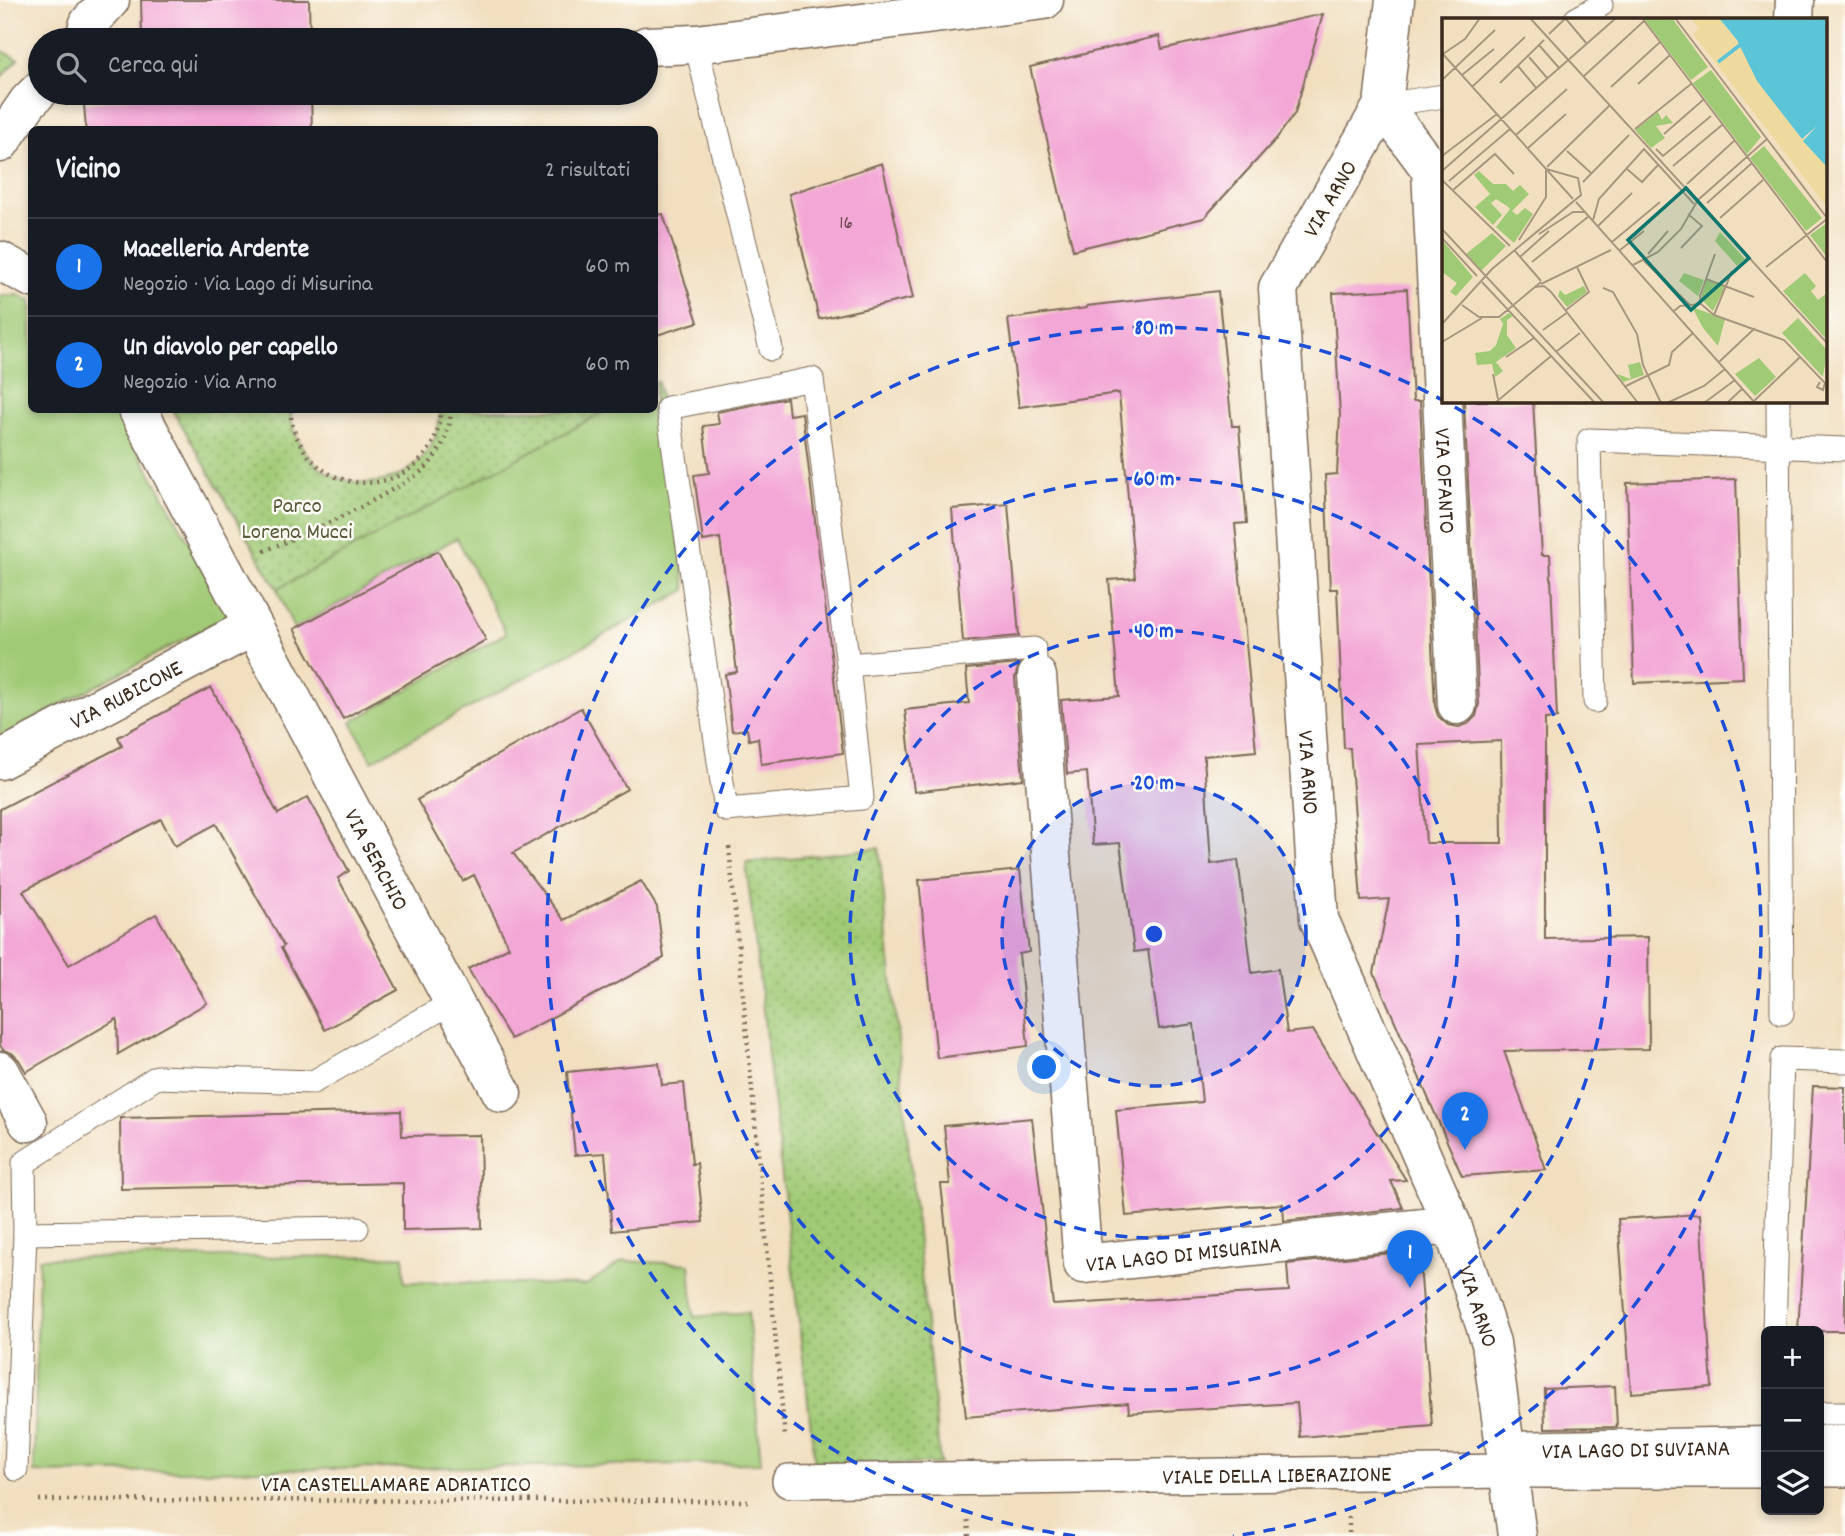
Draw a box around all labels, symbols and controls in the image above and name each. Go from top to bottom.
inset map [1442,18,1828,402]
search box [28,28,658,105]
icon: search [52,48,90,86]
text: Cerca qui [108,48,198,85]
text: Vicino [56,150,121,193]
text: 2 risultati [545,155,630,188]
street label: VIA ARNO [1297,155,1367,245]
house number: 16 [839,211,853,238]
text: Macelleria Ardente [123,232,309,269]
text: 1 [76,251,82,284]
text: 60 m [585,251,630,284]
text: Negozio · Via Lago di Misurina [123,269,373,302]
text: 80 m [1134,315,1174,345]
text: Un diavolo per capello [123,330,338,367]
text: 2 [74,349,84,382]
text: 60 m [585,349,630,382]
text: Negozio · Via Arno [123,367,277,400]
street label: VIA OFANTO [1424,427,1462,535]
text: 60 m [1134,466,1174,496]
park label: Parco Lorena Mucci [241,491,353,550]
text: 40 m [1134,618,1174,648]
street label: VIA RUBICONE [65,653,190,740]
street label: VIA ARNO [1287,729,1325,816]
text: 20 m [1134,770,1174,800]
street label: VIA SERCHIO [334,804,415,918]
centre of rings [1142,922,1166,946]
your location [1027,1050,1061,1084]
pin: 2 [1442,1092,1488,1150]
street label: VIA LAGO DI MISURINA [1085,1230,1284,1284]
pin: 1 [1387,1230,1433,1288]
street label: VIA ARNO [1447,1262,1504,1352]
map controls [1761,1326,1824,1515]
button: + [1761,1326,1824,1389]
button: − [1761,1389,1824,1452]
street label: VIA LAGO DI SUVIANA [1542,1434,1731,1470]
button: layers [1761,1452,1824,1515]
street label: VIALE DELLA LIBERAZIONE [1162,1460,1392,1496]
street label: VIA CASTELLAMARE ADRIATICO [261,1470,531,1503]

